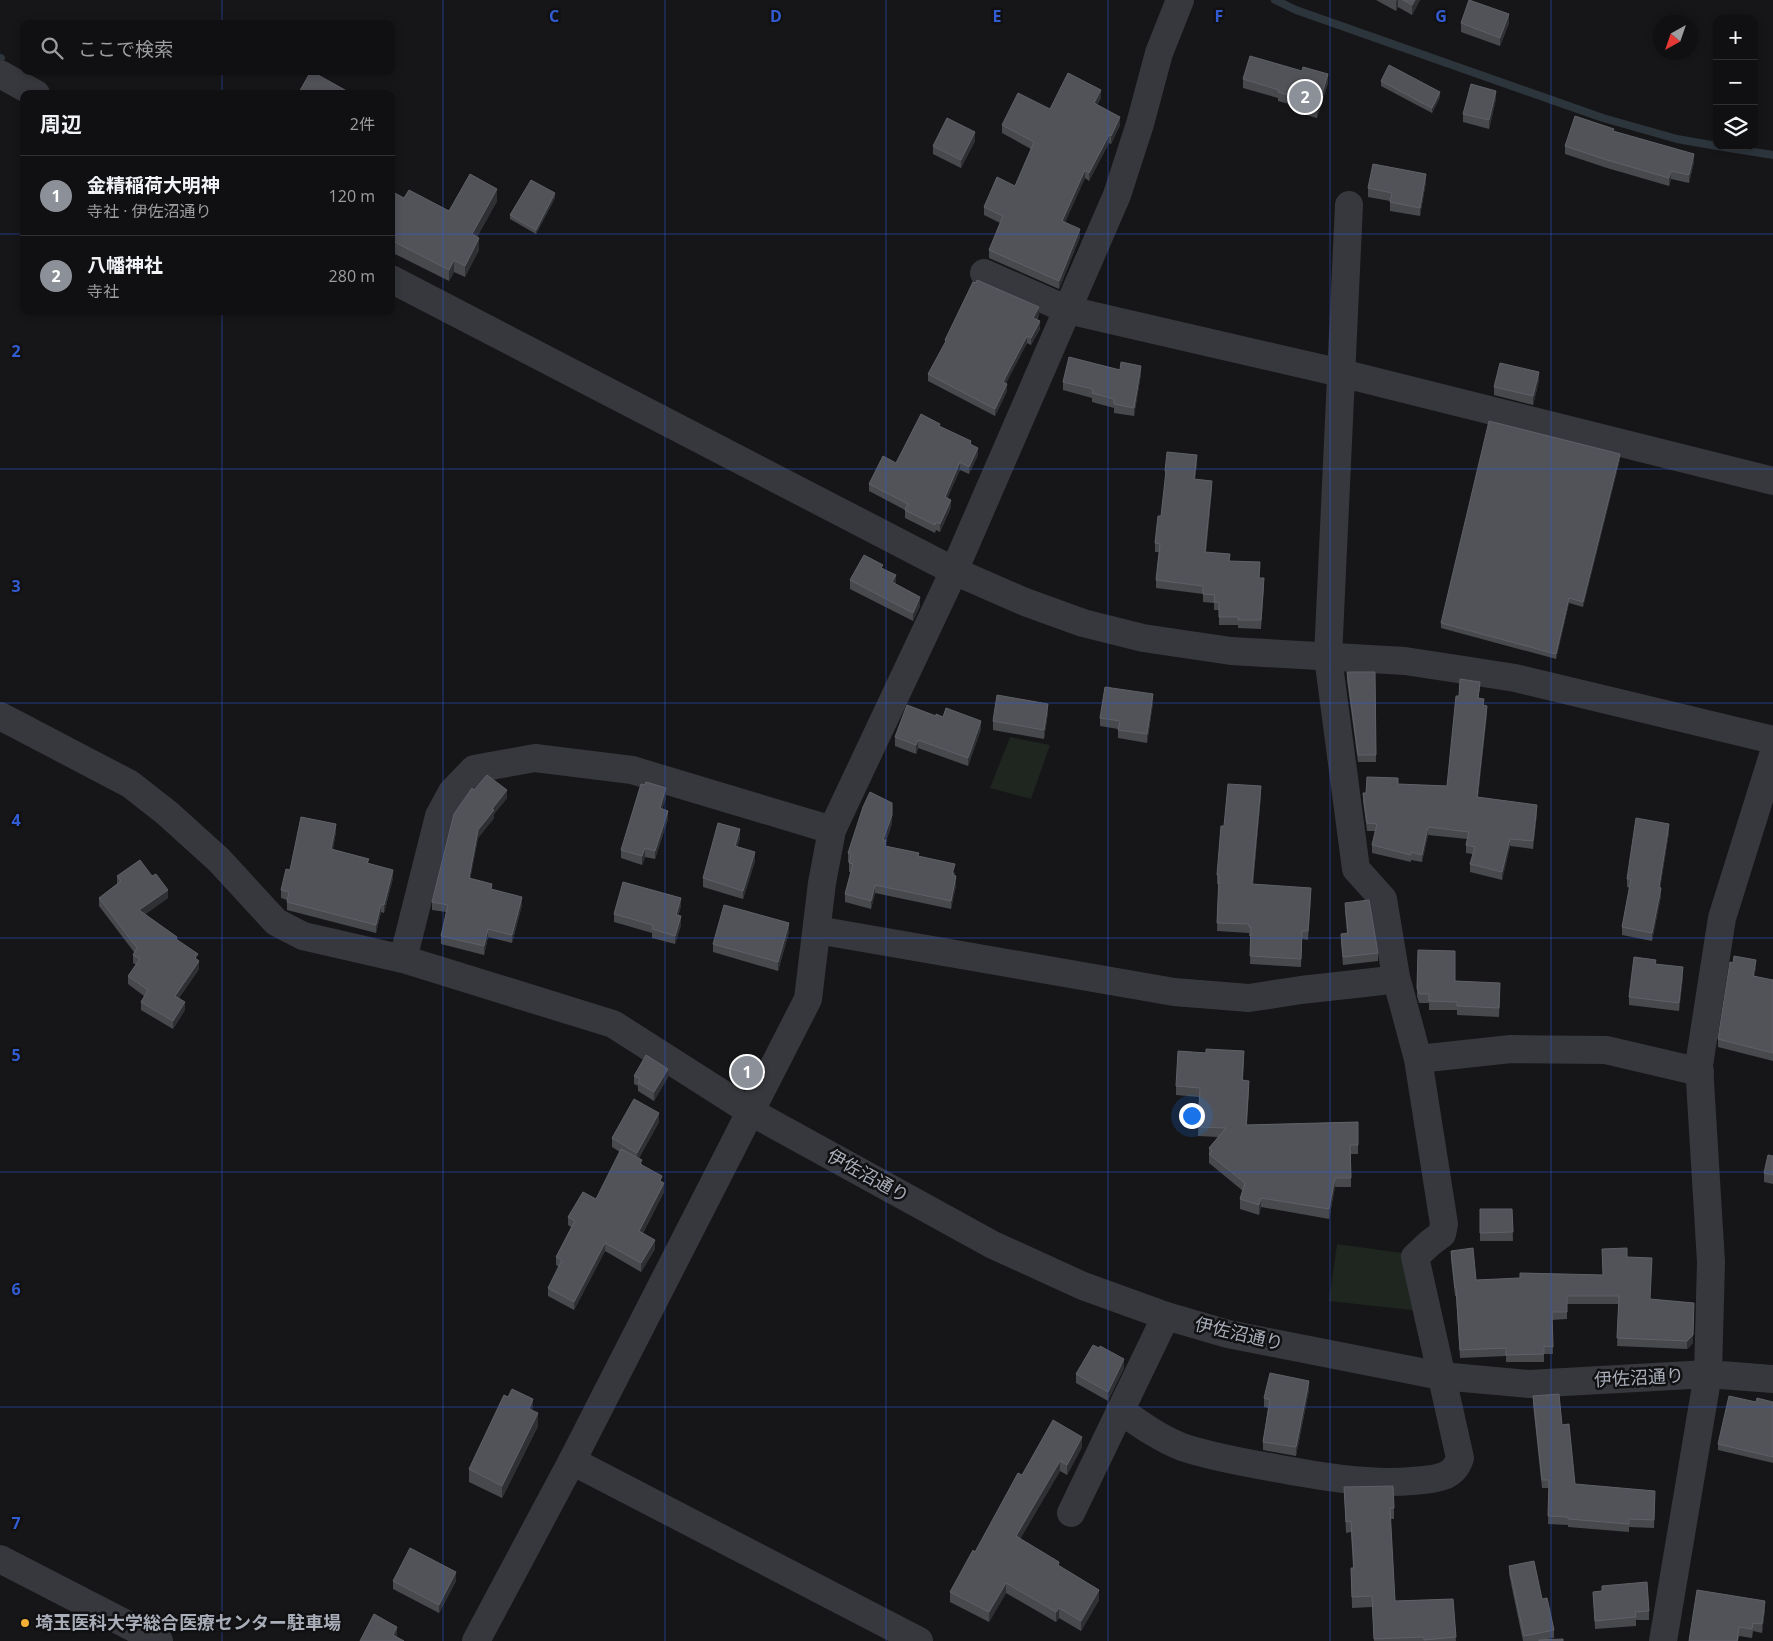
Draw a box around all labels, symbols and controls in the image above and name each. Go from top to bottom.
text: C [549,5,559,27]
text: D [770,5,782,27]
text: E [993,5,1002,27]
text: F [1215,5,1223,27]
text: G [1435,5,1447,27]
north arrow [1653,15,1698,60]
map controls [1713,15,1758,150]
button: + [1713,15,1758,60]
search box [20,20,395,75]
icon: search [38,34,66,62]
text: ここで検索 [78,36,173,62]
button: − [1713,60,1758,105]
pin: 2 [1289,78,1321,116]
button: layers [1713,105,1758,150]
text: 周辺 [40,110,82,138]
text: 2件 [350,113,375,135]
text: 金精稲荷大明神 [87,172,220,198]
text: 1 [51,185,61,207]
text: 120 m [329,185,375,207]
text: 寺社 · 伊佐沼通り [87,200,212,222]
text: 八幡神社 [87,252,163,278]
text: 2 [51,265,61,287]
text: 280 m [329,265,375,287]
text: 寺社 [87,280,119,302]
text: 2 [11,340,21,362]
text: 3 [11,575,21,597]
text: 4 [11,809,21,831]
text: 5 [11,1044,21,1066]
pin: 1 [731,1053,763,1091]
your location [1179,1103,1205,1129]
street label: 伊佐沼通り [823,1143,914,1207]
text: 6 [11,1278,21,1300]
street label: 伊佐沼通り [1193,1311,1286,1355]
street label: 伊佐沼通り [1593,1363,1685,1391]
text: 7 [11,1512,21,1534]
place label: 埼玉医科大学総合医療センター駐車場 [35,1610,341,1634]
marker: 埼玉医科大学総合医療センター駐車場 [19,1617,31,1629]

